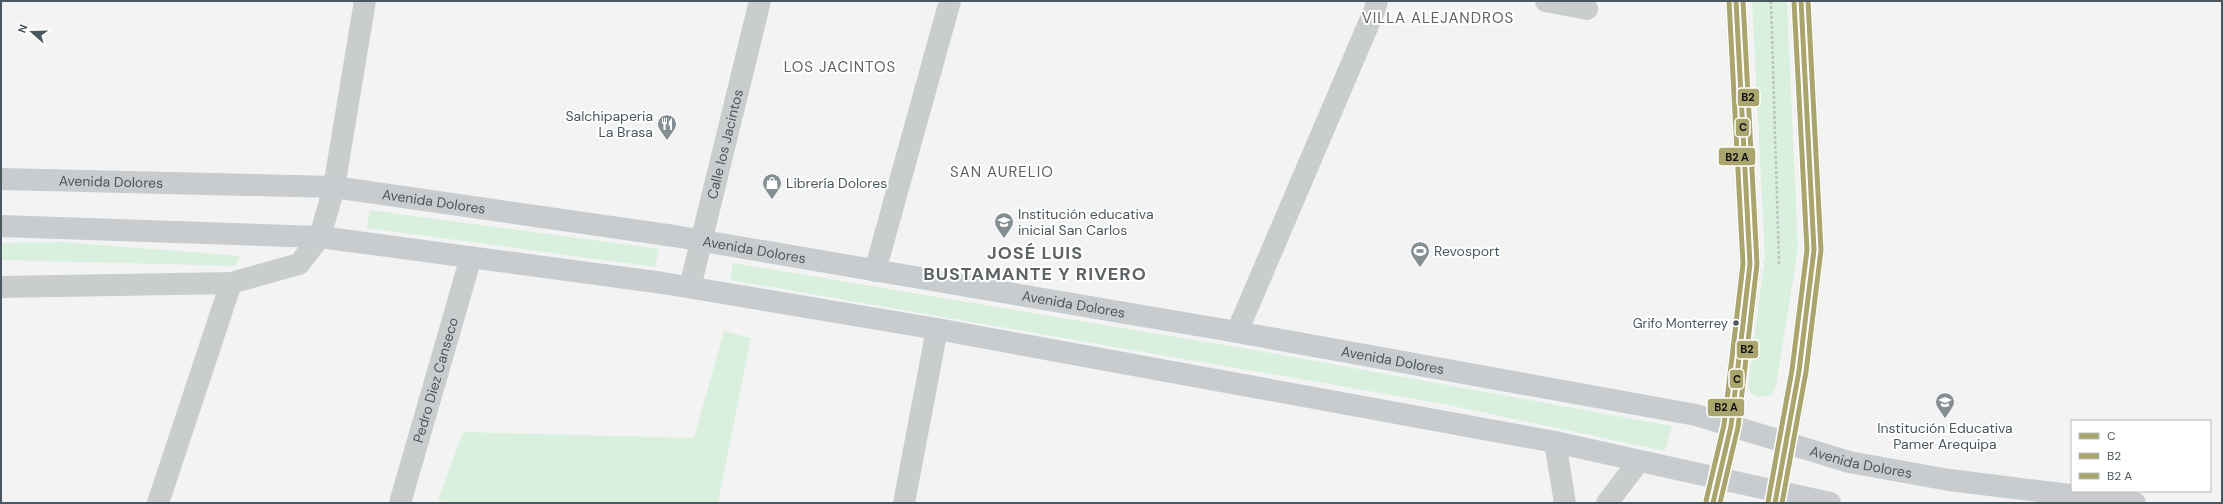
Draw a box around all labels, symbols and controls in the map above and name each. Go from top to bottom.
district label: VILLA ALEJANDROS [1362,8,1514,28]
north arrow [12,12,52,52]
text: N [15,22,31,35]
district label: LOS JACINTOS [784,57,896,77]
street label: Calle los Jacintos [703,87,747,201]
line badge: B2 [1737,88,1760,107]
text: B2 [1741,90,1755,104]
place label: Salchipaperia La Brasa [565,107,653,141]
restaurant icon: Salchipaperia La Brasa [656,113,678,141]
line badge: C [1735,118,1750,137]
text: C [1739,120,1747,134]
line badge: B2 A [1718,147,1756,166]
text: B2 A [1725,150,1749,164]
district label: SAN AURELIO [950,162,1054,182]
street label: Avenida Dolores [59,171,163,192]
shop icon: Librería Dolores [761,172,783,200]
place label: Librería Dolores [786,174,887,192]
street label: Avenida Dolores [381,185,487,218]
place label: Institución educativa inicial San Carlos [1018,205,1154,239]
school or university icon: Institución educativa inicial San Carlos [993,211,1015,239]
street label: Avenida Dolores [701,232,807,267]
sports icon: Revosport [1409,240,1431,268]
district label: JOSÉ LUIS BUSTAMANTE Y RIVERO [923,241,1147,286]
place label: Revosport [1434,242,1500,260]
street label: Avenida Dolores [1021,286,1127,322]
street label: Pedro Diez Canseco [409,315,462,445]
place label: Grifo Monterrey [1633,315,1728,332]
marker: Grifo Monterrey [1731,318,1741,328]
line badge: B2 [1736,340,1759,359]
street label: Avenida Dolores [1340,342,1446,378]
text: B2 [1740,342,1754,356]
line badge: C [1729,369,1744,389]
text: C [1733,372,1741,386]
school or university icon: Institución Educativa Pamer Arequipa [1934,391,1956,419]
line badge: B2 A [1707,398,1745,417]
text: B2 A [1714,400,1738,414]
place label: Institución Educativa Pamer Arequipa [1877,419,2013,453]
legend [2071,420,2211,492]
text: C [2107,428,2116,444]
street label: Avenida Dolores [1808,442,1914,482]
text: B2 [2107,448,2121,464]
text: B2 A [2107,468,2132,484]

